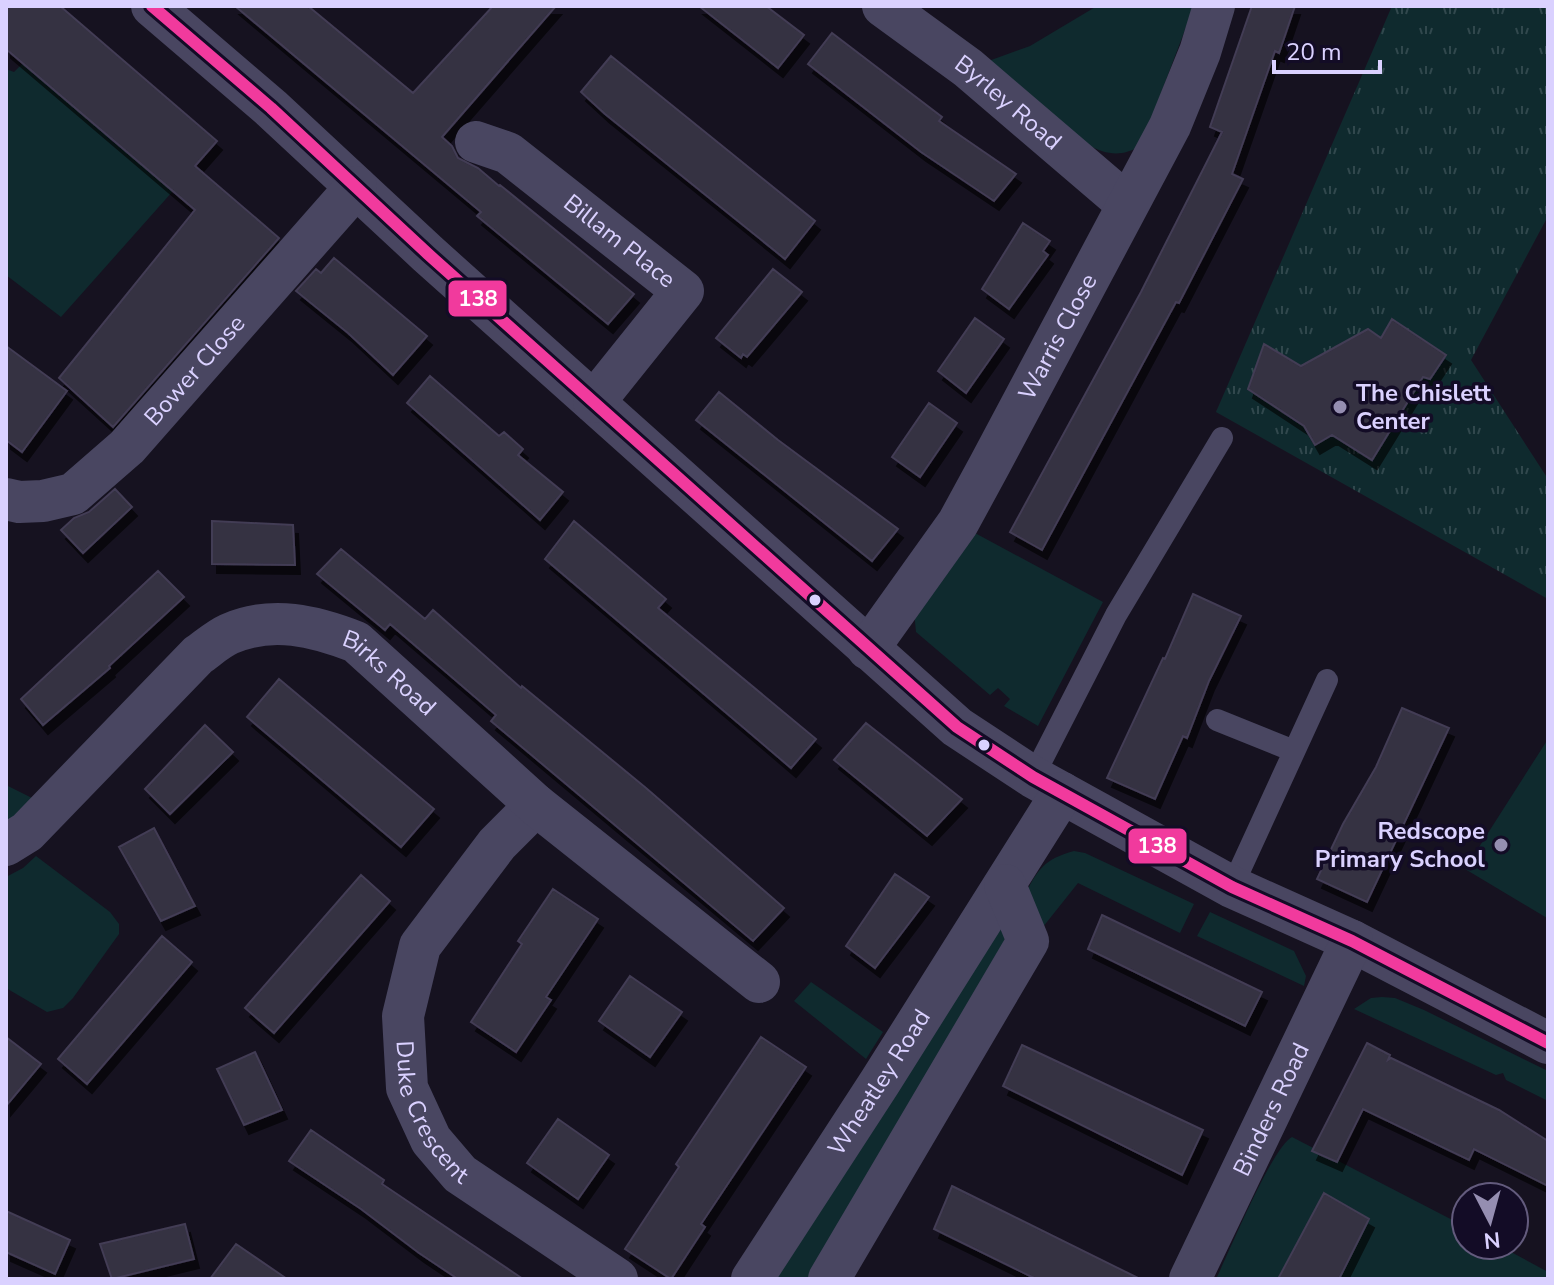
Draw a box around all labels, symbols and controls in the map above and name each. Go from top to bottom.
scale bar [1274,24,1380,74]
text: 20 m [1286,36,1342,68]
street label: Byrley Road [948,48,1068,157]
street label: Billam Place [557,187,682,295]
street label: Warris Close [1011,268,1105,406]
line badge: 138 [447,279,508,318]
text: 138 [458,284,498,314]
street label: Bower Close [137,308,252,433]
place label: The Chislett Center [1356,377,1492,437]
marker: The Chislett Center [1331,398,1349,416]
unlabelled marker [807,592,823,608]
street label: Birks Road [338,622,443,723]
unlabelled marker [976,737,992,753]
place label: Redscope Primary School [1315,815,1485,875]
line badge: 138 [1127,827,1188,865]
text: 138 [1137,831,1177,861]
marker: Redscope Primary School [1492,836,1510,854]
street label: Wheatley Road [820,1003,938,1162]
street label: Binders Road [1226,1037,1317,1181]
street label: Duke Crescent [388,1040,475,1192]
north arrow [1450,1181,1530,1261]
text: N [1482,1224,1502,1256]

